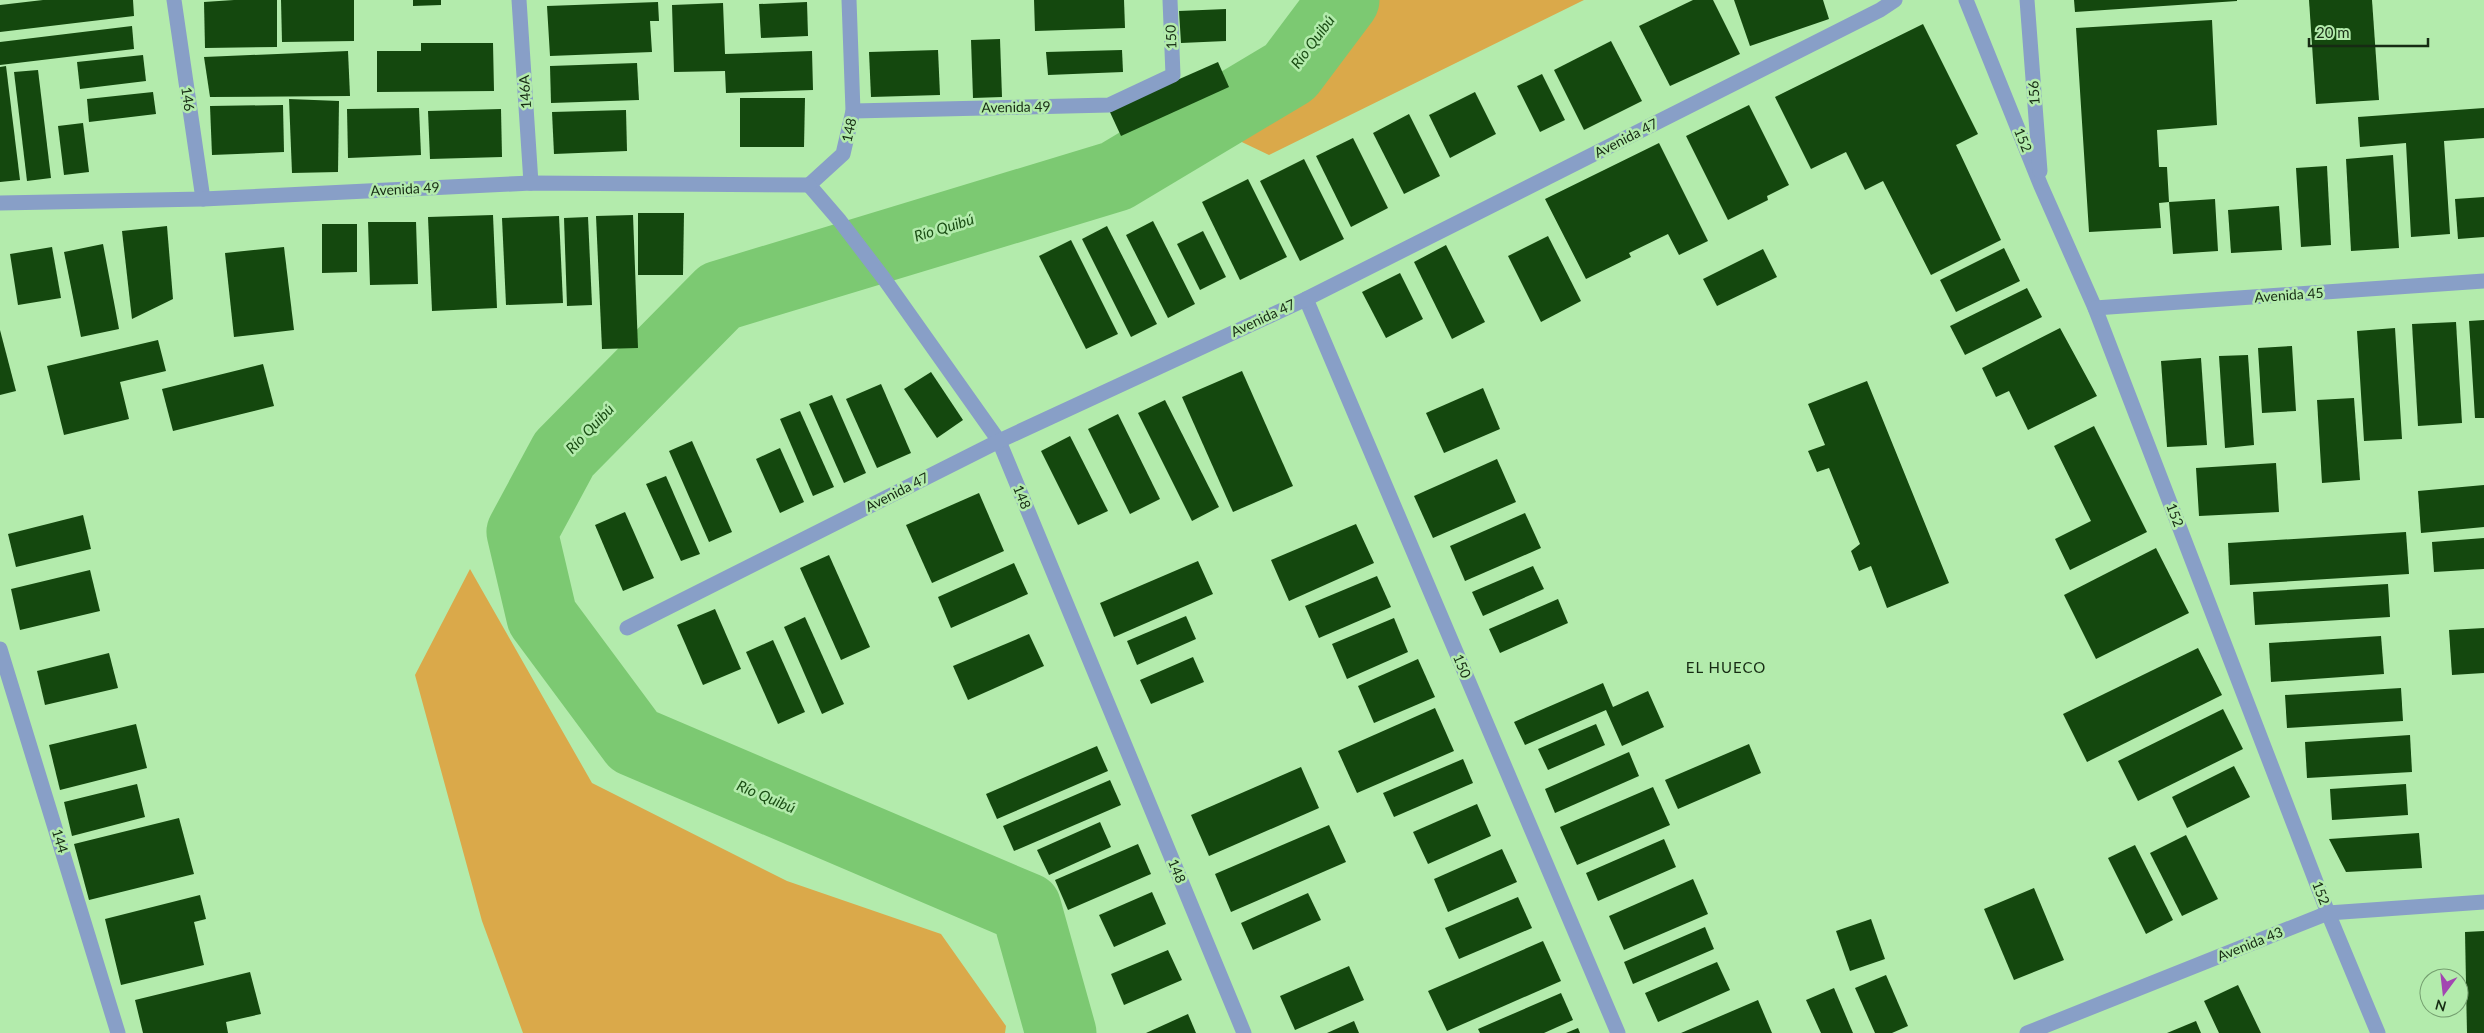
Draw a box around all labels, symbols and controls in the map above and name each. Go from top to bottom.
water label: Río Quibú [1286,11,1338,71]
scale bar [2309,15,2428,47]
text: 20 m [2316,23,2350,41]
street label: 150 [1162,25,1179,49]
street label: 146A [515,74,534,110]
street label: 156 [2024,80,2043,106]
street label: 146 [178,86,199,112]
street label: Avenida 49 [981,97,1051,116]
street label: Avenida 47 [1591,114,1660,161]
street label: 148 [837,116,860,144]
street label: 152 [2011,125,2036,154]
street label: Avenida 49 [370,178,440,199]
water label: Río Quibú [912,209,976,245]
street label: Avenida 45 [2254,284,2324,305]
street label: Avenida 47 [1228,295,1298,340]
water label: Río Quibú [561,400,617,457]
street label: Avenida 47 [862,468,931,515]
street label: 148 [1010,482,1035,511]
street label: 152 [2163,500,2188,529]
street label: 150 [1450,651,1475,680]
district label: EL HUECO [1686,658,1766,676]
water label: Río Quibú [734,776,798,816]
street label: 144 [49,827,72,855]
street label: 148 [1165,856,1190,885]
street label: 152 [2309,878,2334,907]
street label: Avenida 43 [2215,923,2285,964]
north arrow [2419,968,2469,1018]
text: N [2433,996,2448,1016]

